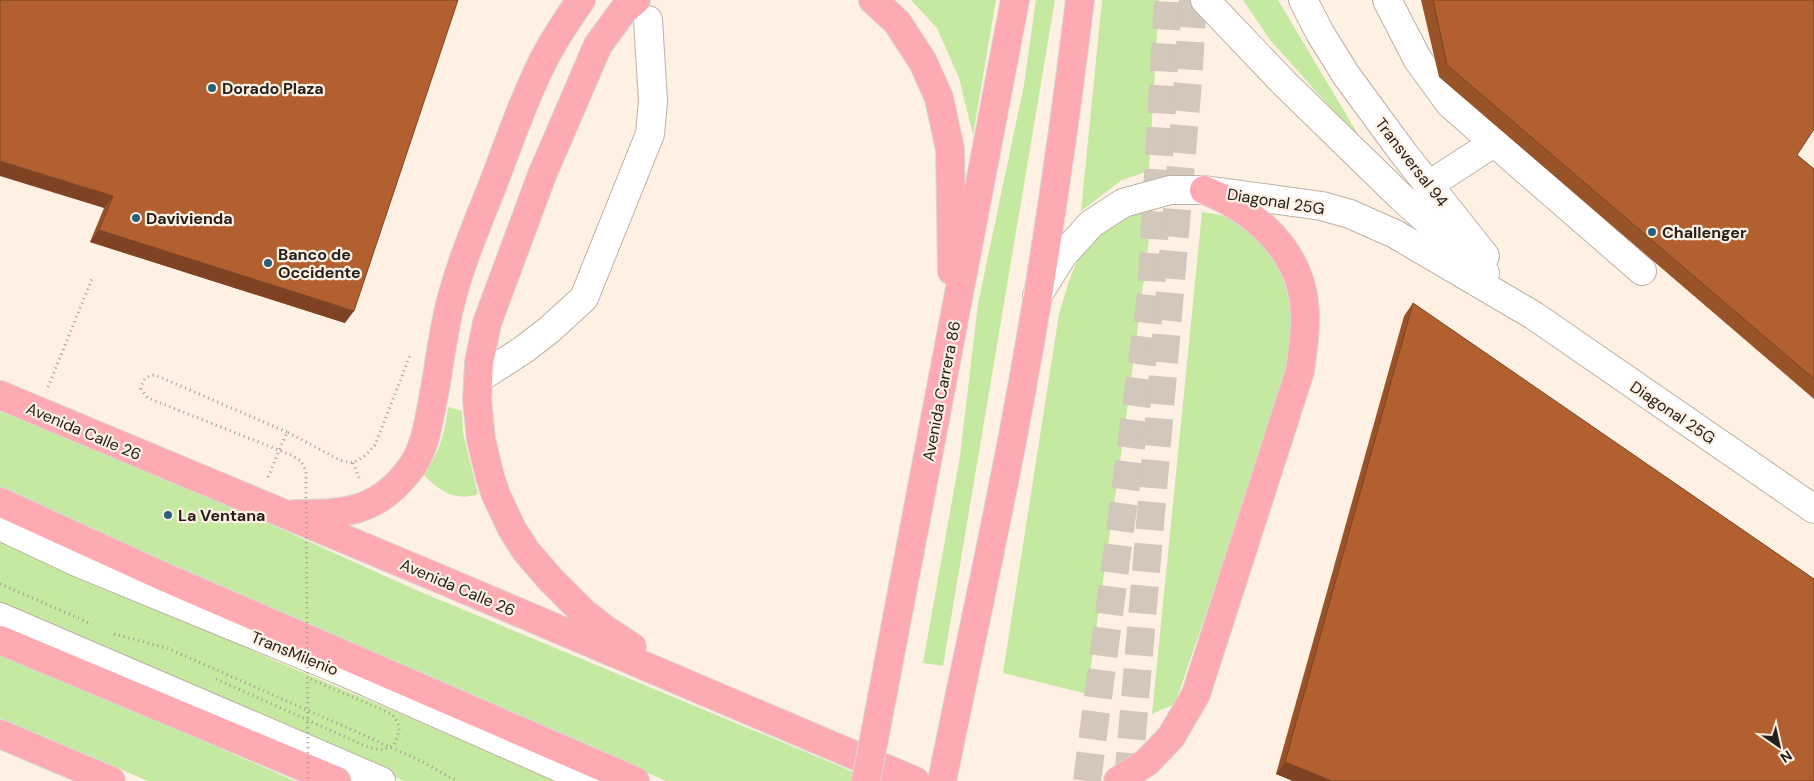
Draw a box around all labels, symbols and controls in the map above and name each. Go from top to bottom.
place label: Dorado Plaza [222,78,324,99]
marker: Dorado Plaza [206,82,218,94]
street label: Transversal 94 [1370,114,1453,211]
street label: Diagonal 25G [1226,183,1326,220]
place label: Davivienda [146,208,233,229]
marker: Davivienda [130,212,142,224]
place label: Challenger [1662,222,1747,243]
marker: Challenger [1646,226,1658,238]
place label: Banco de Occidente [278,244,361,283]
marker: Banco de Occidente [262,257,274,269]
street label: Avenida Carrera 86 [918,319,965,463]
street label: Diagonal 25G [1626,376,1719,449]
street label: Avenida Calle 26 [23,398,144,465]
place label: La Ventana [178,505,265,526]
marker: La Ventana [162,509,174,521]
street label: Avenida Calle 26 [397,554,518,621]
street label: TransMilenio [248,626,342,681]
north arrow [1754,721,1804,771]
text: N [1777,746,1796,767]

